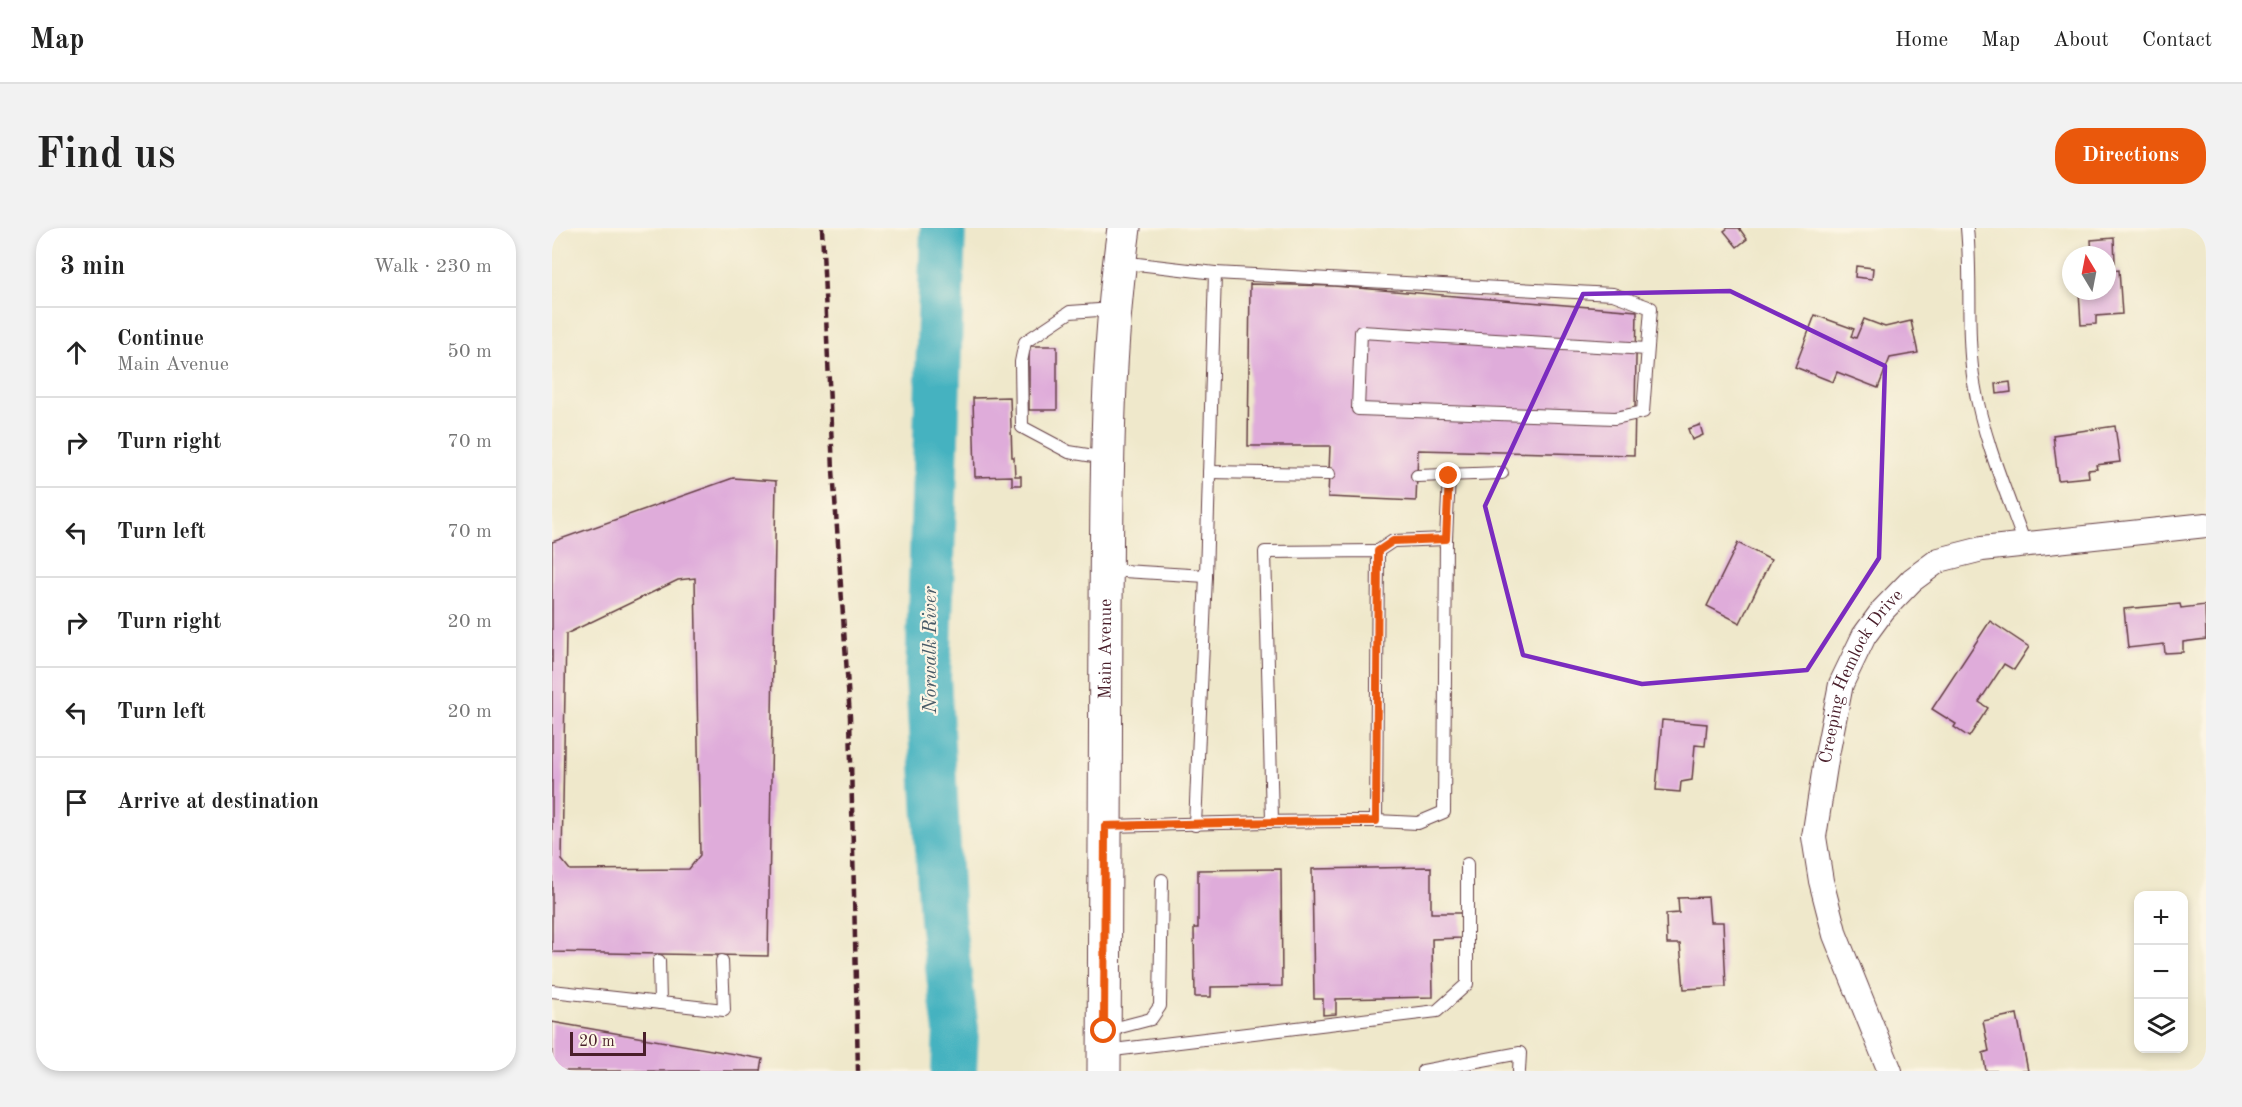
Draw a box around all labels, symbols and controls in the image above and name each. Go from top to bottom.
text: Map [30,27,84,55]
text: Home [1895,30,1948,51]
text: Map [1981,30,2020,51]
text: About [2053,30,2109,51]
text: Contact [2142,30,2212,51]
button: Directions [2055,128,2206,184]
text: Find us [36,135,175,177]
north arrow [2062,246,2116,300]
text: 3 min [60,254,125,280]
text: Walk · 230 m [373,257,492,277]
text: Continue [117,328,204,350]
icon: ahead [60,336,93,369]
text: 50 m [447,342,492,362]
text: Main Avenue [117,355,229,375]
icon: right [60,426,93,459]
text: Turn right [117,431,221,453]
text: 70 m [447,432,492,452]
route end [1435,462,1461,488]
icon: left [60,516,93,549]
text: Turn left [117,521,206,543]
text: 70 m [447,522,492,542]
water label: Norwalk River [921,586,941,715]
street label: Creeping Hemlock Drive [1817,586,1907,765]
street label: Main Avenue [1097,598,1115,700]
icon: right [60,606,93,639]
text: Turn right [117,611,221,633]
text: 20 m [447,612,492,632]
icon: left [60,696,93,729]
text: Turn left [117,701,206,723]
text: 20 m [447,702,492,722]
icon: arrive [60,786,93,819]
text: Arrive at destination [117,791,319,813]
map controls [2134,891,2188,1053]
button: + [2134,891,2188,945]
button: − [2134,945,2188,999]
button: layers [2134,999,2188,1053]
route start [1090,1017,1116,1043]
scale bar [570,1029,646,1056]
text: 20 m [579,1034,615,1050]

